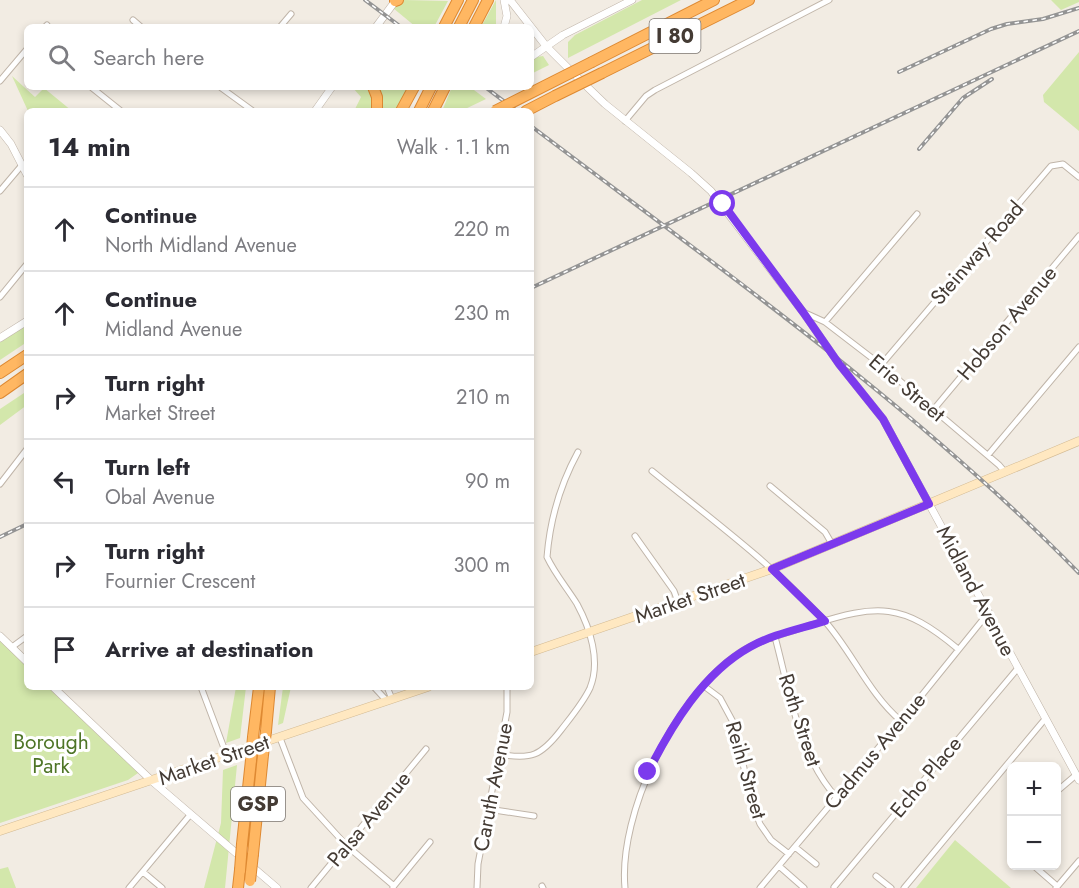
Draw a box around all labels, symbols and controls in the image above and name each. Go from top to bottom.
road number: I 80 [650,19,700,53]
search box [24,24,534,90]
icon: search [45,41,78,74]
text: Search here [93,41,204,73]
text: 14 min [48,128,131,166]
text: Walk · 1.1 km [397,133,510,162]
route start [709,190,735,216]
street label: Steinway Road [923,195,1031,311]
text: Continue [105,199,197,231]
icon: ahead [48,213,81,246]
text: 220 m [454,215,510,244]
text: North Midland Avenue [105,231,297,260]
street label: Hobson Avenue [950,259,1064,387]
text: Continue [105,283,197,315]
icon: ahead [48,297,81,330]
text: 230 m [454,299,510,328]
text: Midland Avenue [105,315,242,344]
street label: Erie Street [862,347,952,429]
text: Turn right [105,367,205,399]
icon: right [48,381,81,414]
text: 210 m [456,383,510,412]
text: Market Street [105,399,215,428]
text: Turn left [105,451,190,483]
icon: left [48,465,81,498]
text: 90 m [465,467,510,496]
text: Obal Avenue [105,483,215,512]
street label: Midland Avenue [929,520,1023,662]
text: Turn right [105,535,205,567]
icon: right [48,549,81,582]
text: 300 m [453,551,510,580]
street label: Market Street [631,565,749,631]
text: Fournier Crescent [105,567,255,596]
icon: arrive [48,633,81,666]
text: Arrive at destination [105,633,314,665]
street label: Roth Street [771,670,829,770]
street label: Cadmus Avenue [817,686,933,816]
street label: Reihl Street [718,718,774,822]
street label: Caruth Avenue [466,720,520,854]
park label: Borough Park [13,727,89,781]
street label: Market Street [155,727,273,793]
street label: Echo Place [883,730,969,824]
route end [634,758,660,784]
map controls [1007,762,1061,870]
button: + [1007,762,1061,816]
street label: Palsa Avenue [320,765,418,873]
road number: GSP [231,787,285,821]
button: − [1007,816,1061,870]

